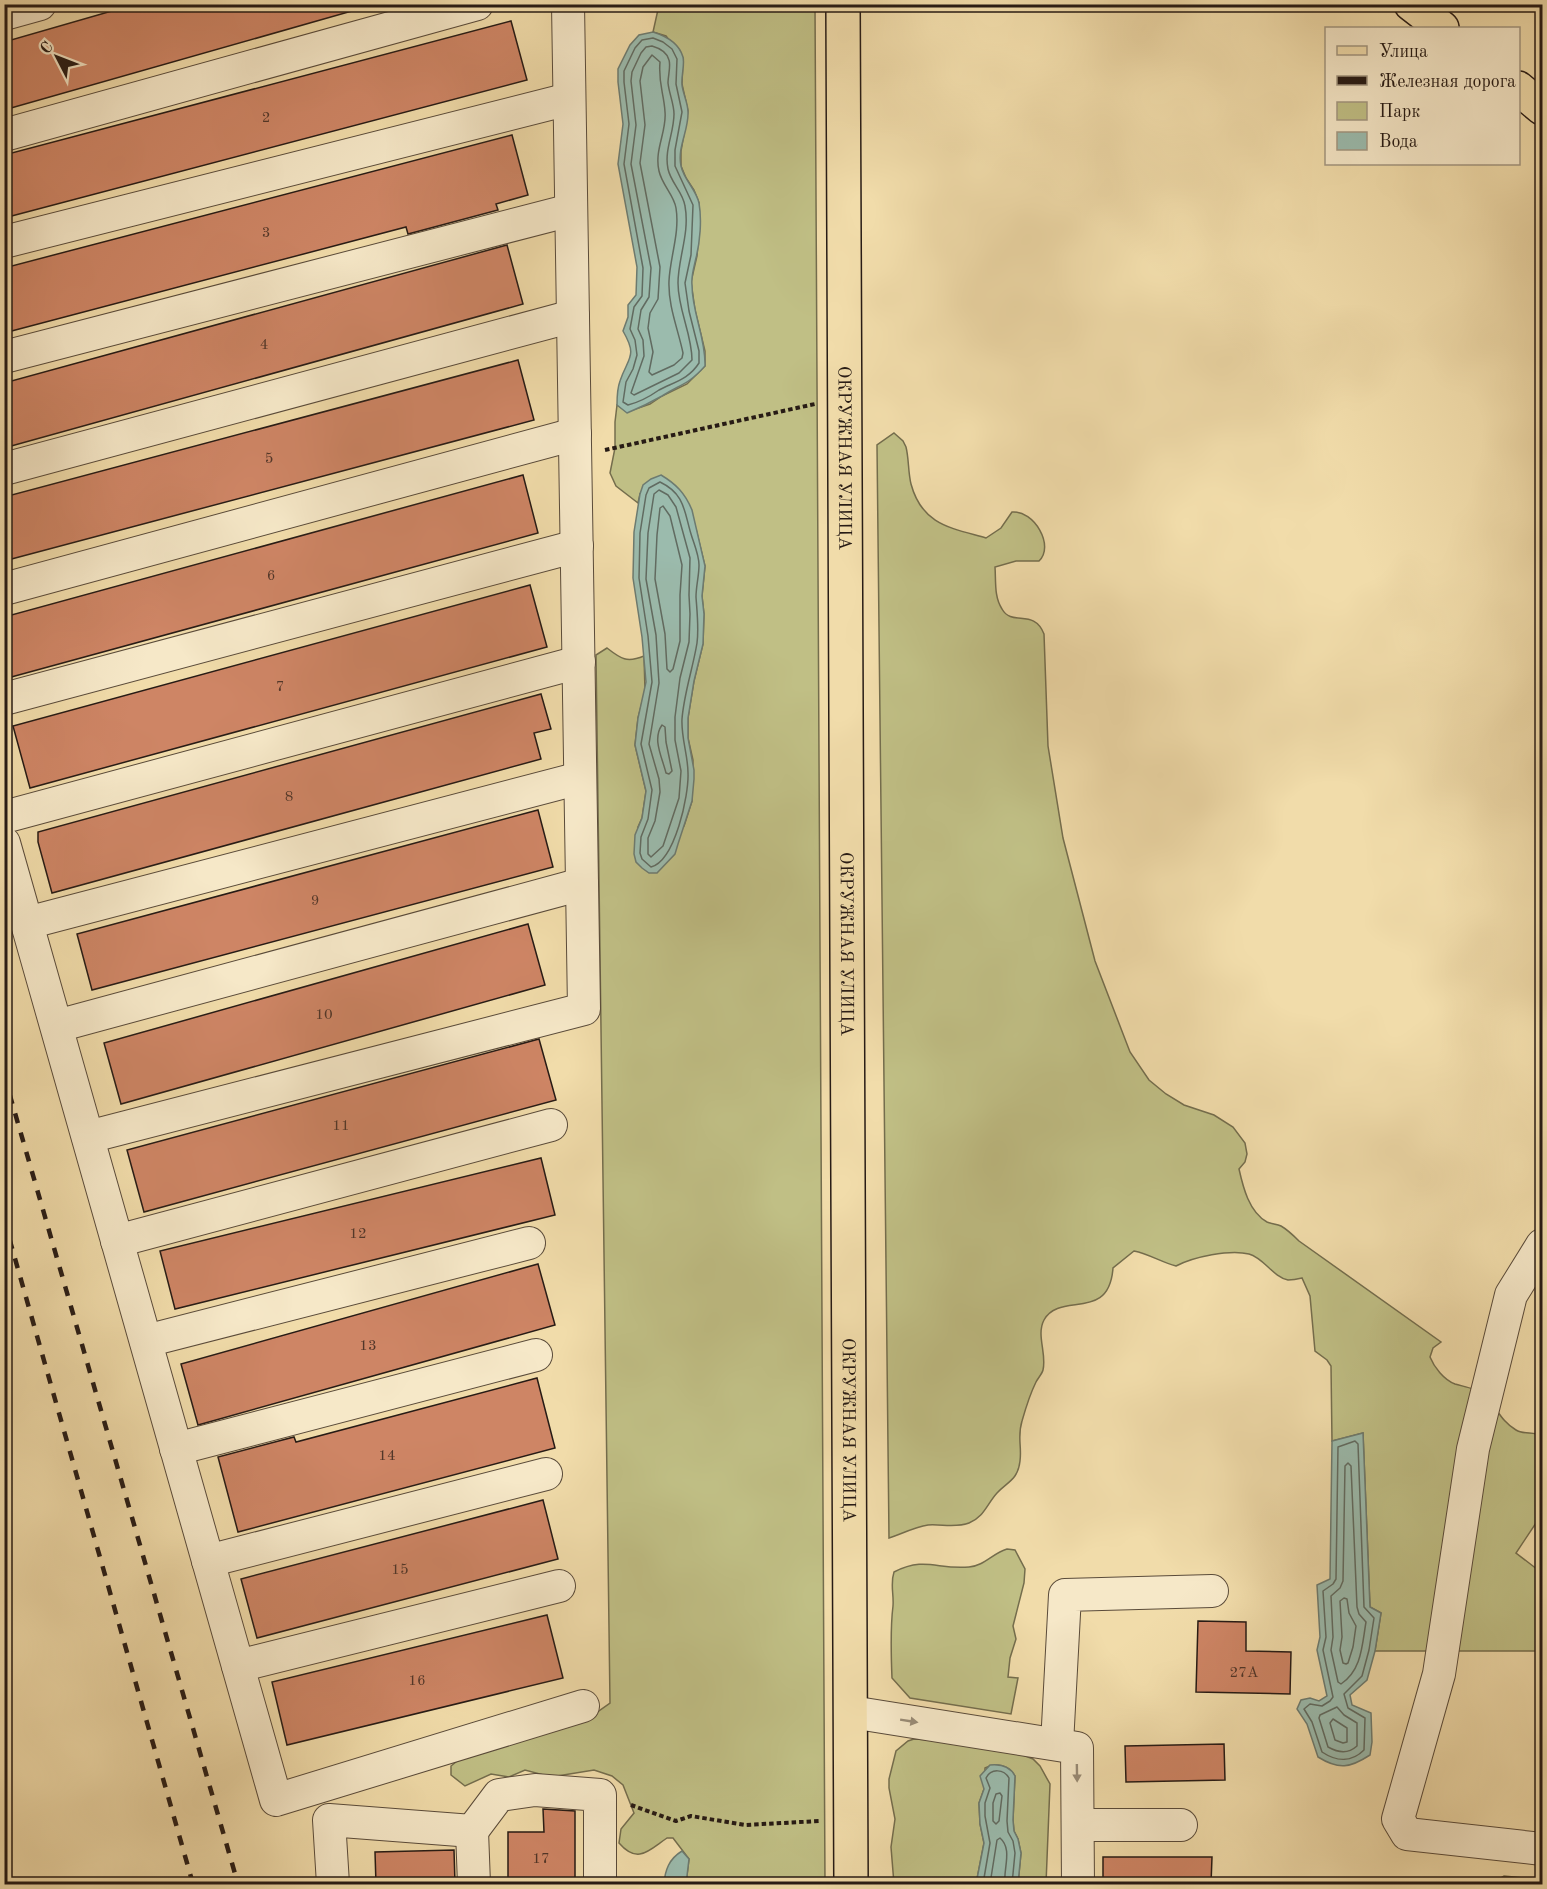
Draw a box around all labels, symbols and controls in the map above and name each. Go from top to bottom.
north arrow [27,27,87,87]
legend [1325,27,1520,165]
text: С [38,39,57,58]
text: Улица [1379,43,1428,61]
text: Железная дорога [1379,73,1516,91]
text: Парк [1379,103,1420,121]
house number: 2 [262,111,270,126]
text: Вода [1379,133,1418,151]
house number: 3 [262,226,270,241]
house number: 4 [260,338,268,353]
street label: ОКРУЖНАЯ УЛИЦА [835,366,853,550]
house number: 5 [265,452,273,467]
house number: 6 [267,569,275,584]
house number: 7 [276,680,284,695]
house number: 8 [285,790,293,805]
street label: ОКРУЖНАЯ УЛИЦА [837,852,855,1036]
house number: 9 [311,894,319,909]
house number: 10 [315,1008,333,1023]
house number: 11 [332,1119,350,1134]
house number: 12 [349,1227,367,1242]
street label: ОКРУЖНАЯ УЛИЦА [839,1338,857,1522]
house number: 13 [359,1339,377,1354]
house number: 14 [378,1449,396,1464]
house number: 15 [391,1563,409,1578]
house number: 27А [1230,1666,1259,1681]
house number: 16 [408,1674,426,1689]
one-way arrow [899,1717,918,1726]
one-way arrow [1072,1763,1082,1782]
house number: 17 [532,1852,550,1867]

